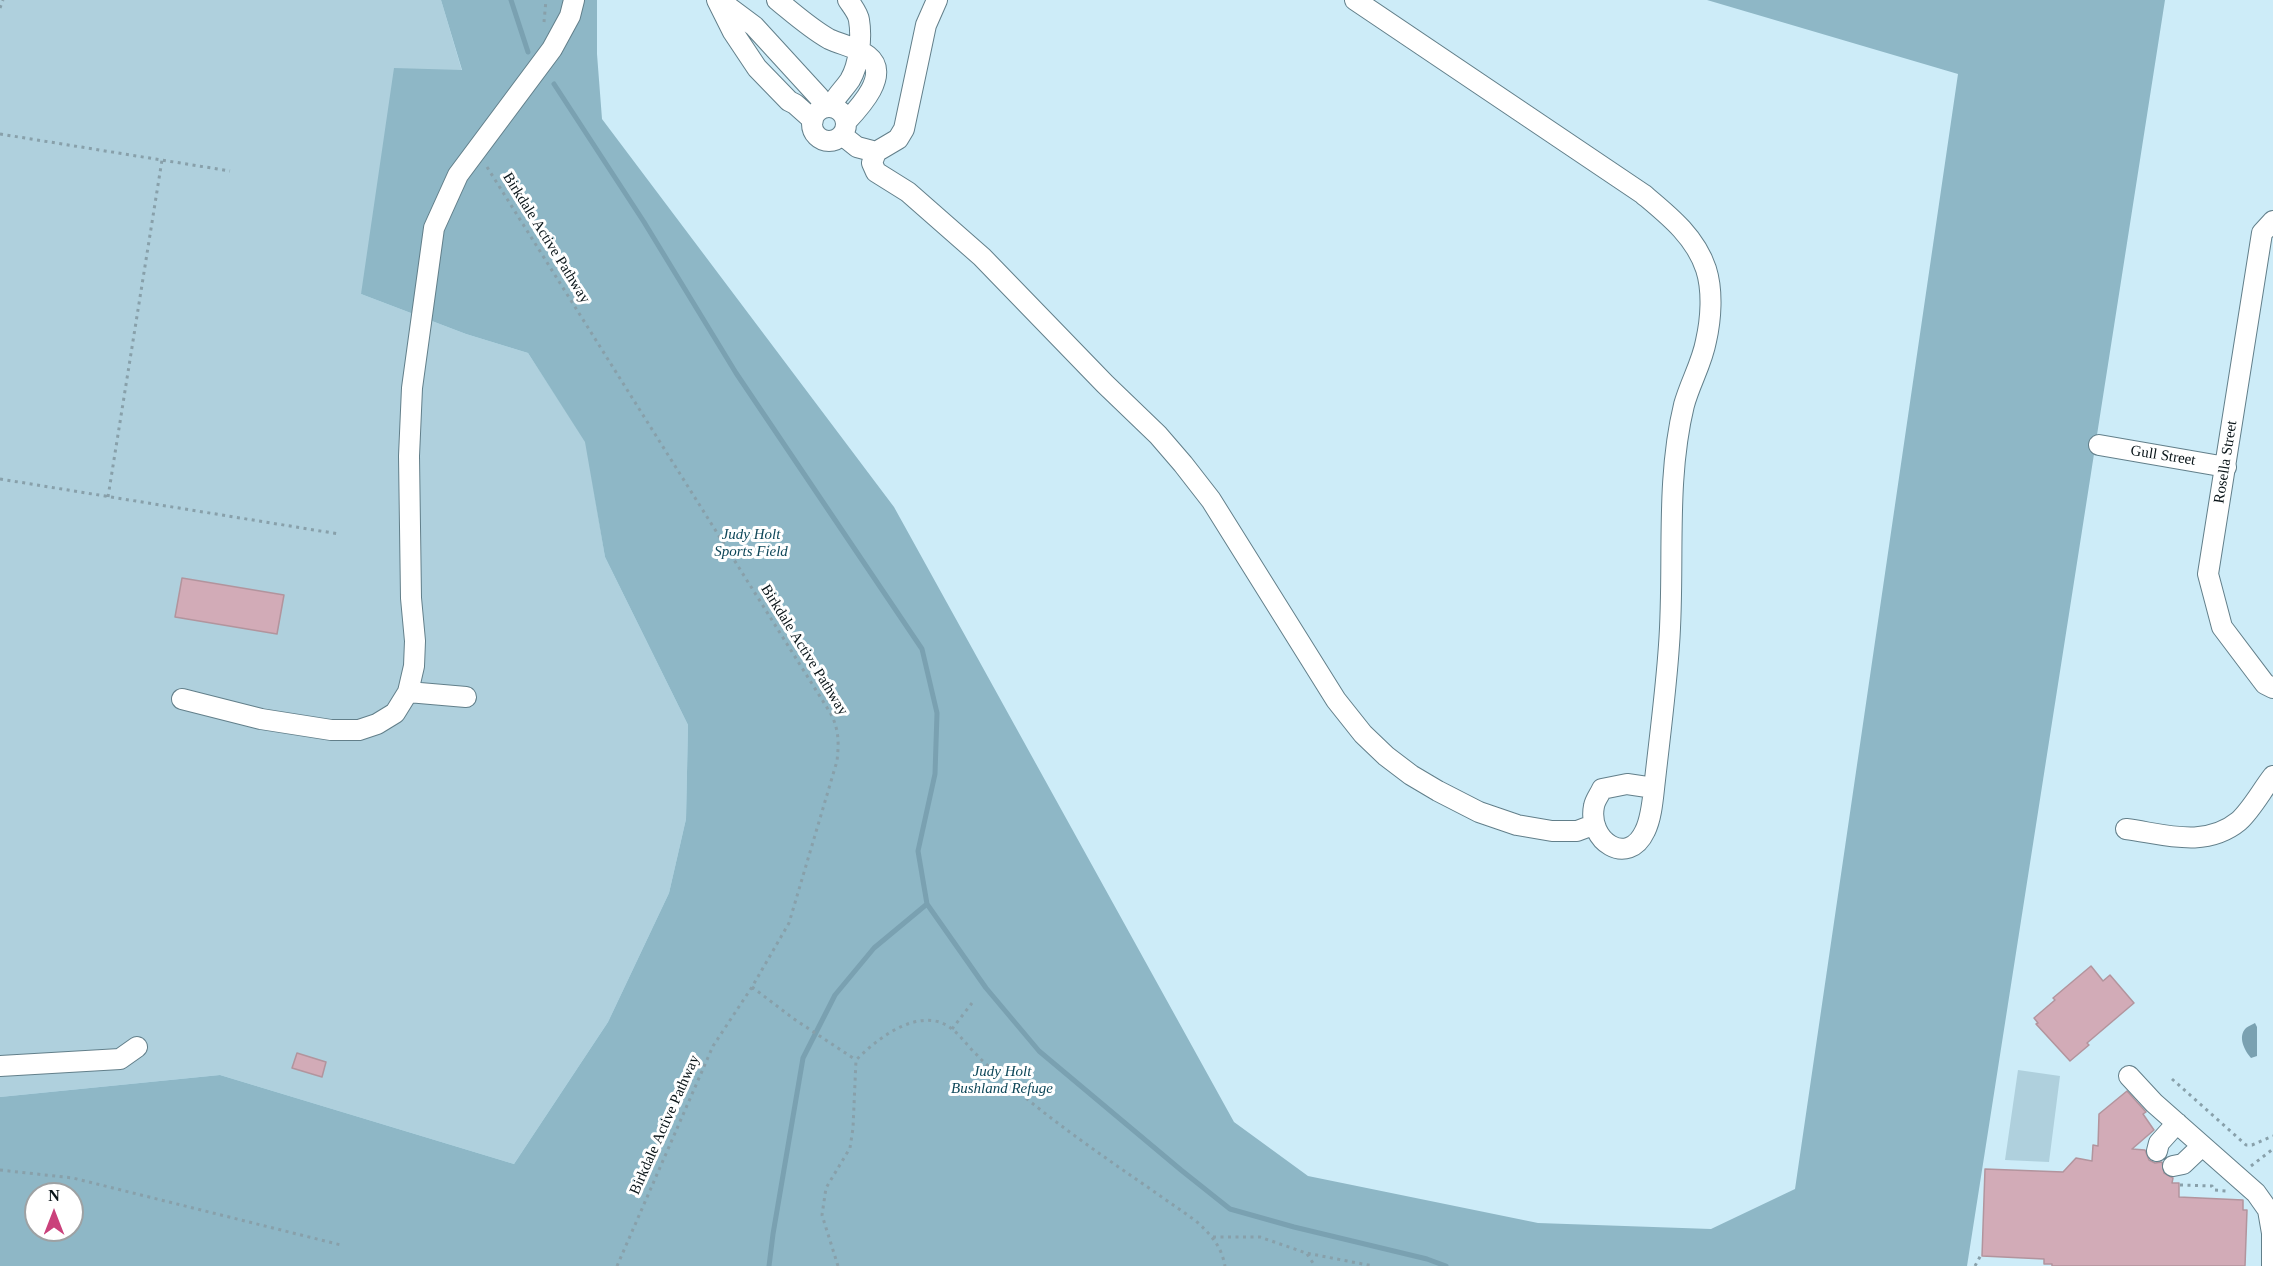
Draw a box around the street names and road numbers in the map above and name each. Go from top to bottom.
street label: Birkdale Active Pathway [498,169,594,307]
street label: Rosella Street [2211,419,2241,505]
street label: Gull Street [2129,442,2197,470]
street label: Birkdale Active Pathway [756,581,852,719]
street label: Birkdale Active Pathway [626,1052,704,1198]

